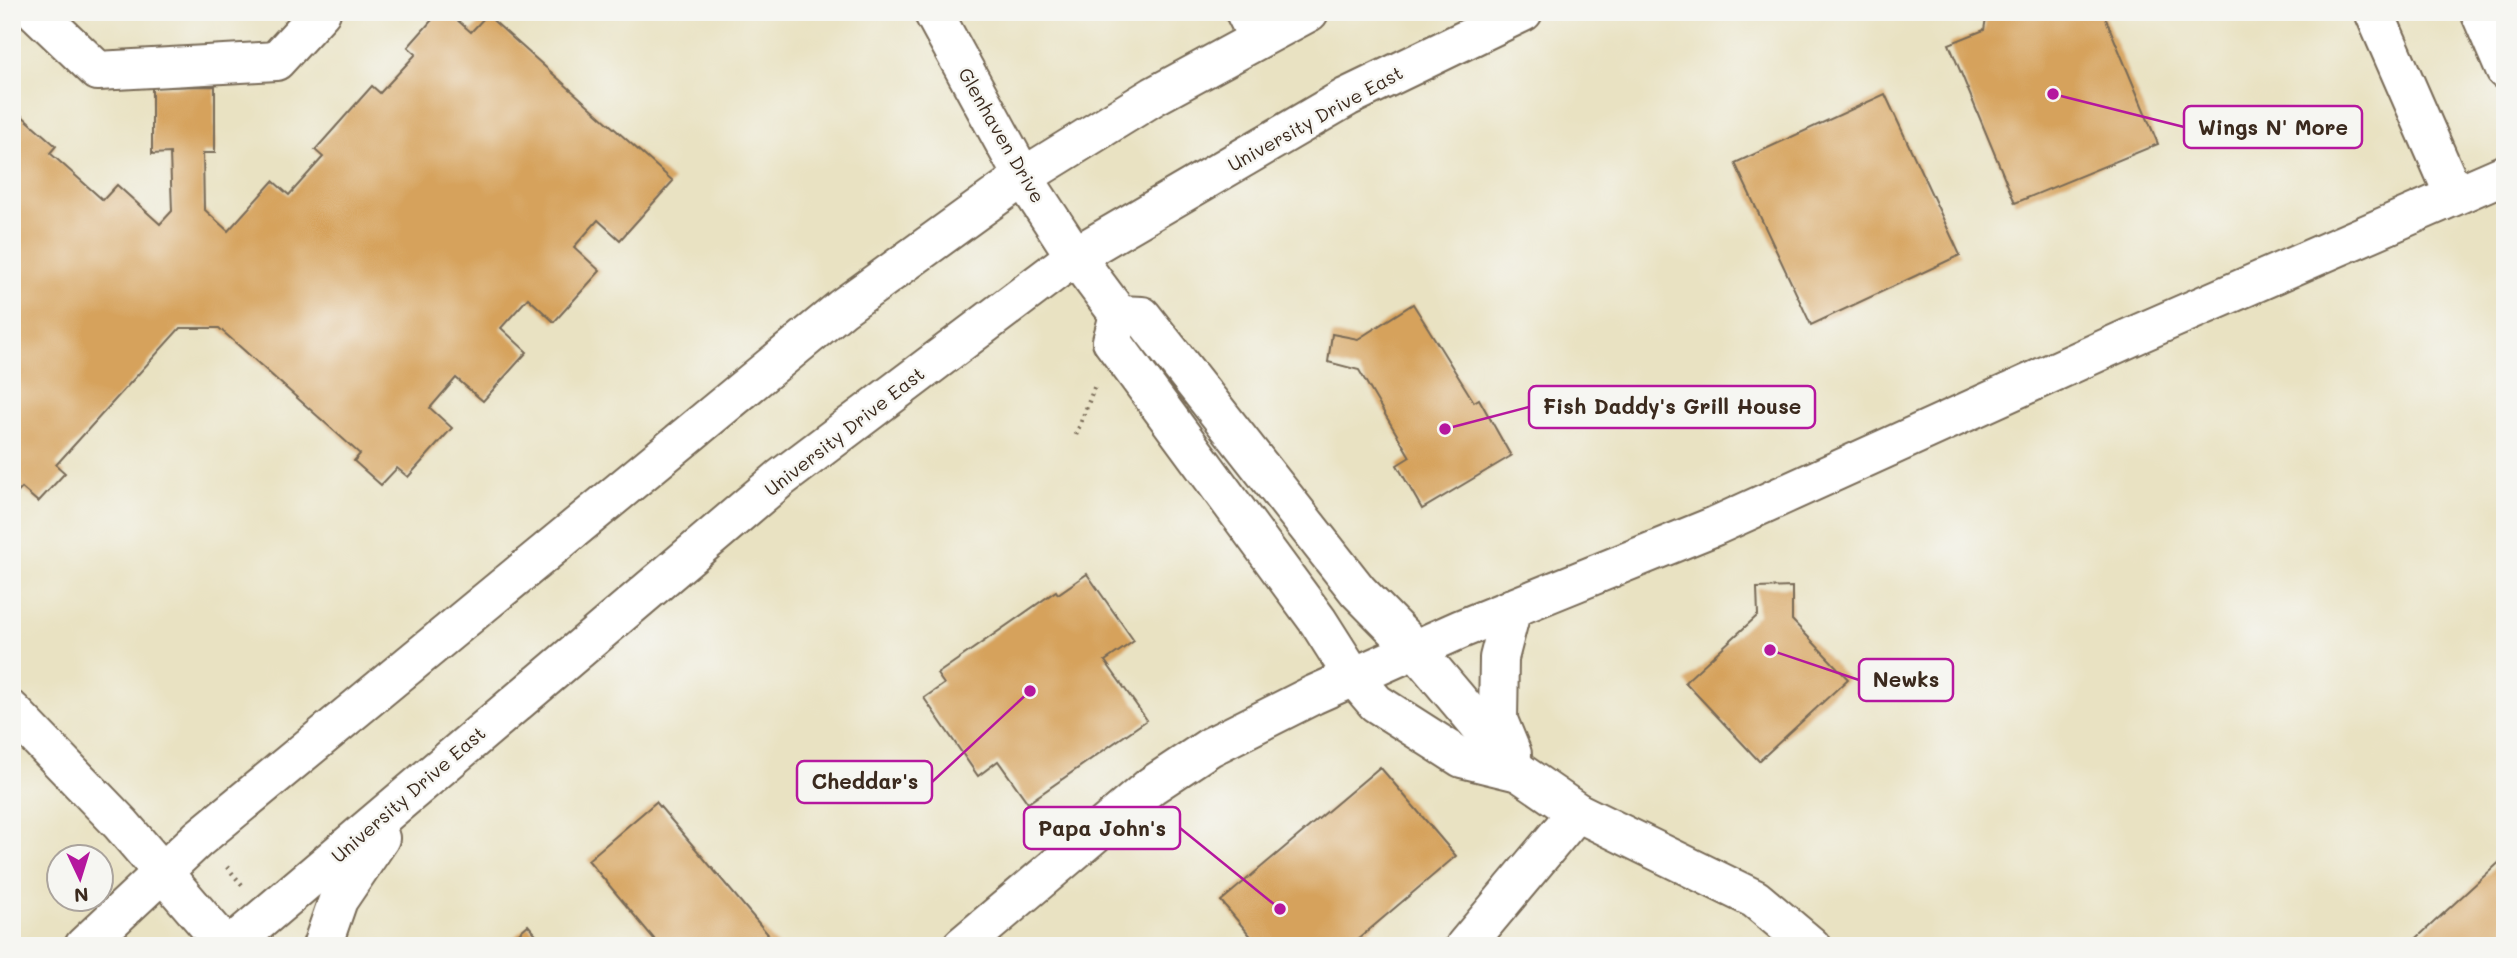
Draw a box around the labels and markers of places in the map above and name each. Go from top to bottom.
callout: Wings N' More [2184,106,2362,148]
callout: Fish Daddy's Grill House [1529,386,1815,428]
callout: Newks [1859,659,1953,701]
callout: Cheddar's [797,761,932,803]
callout: Papa John's [1024,807,1180,849]

